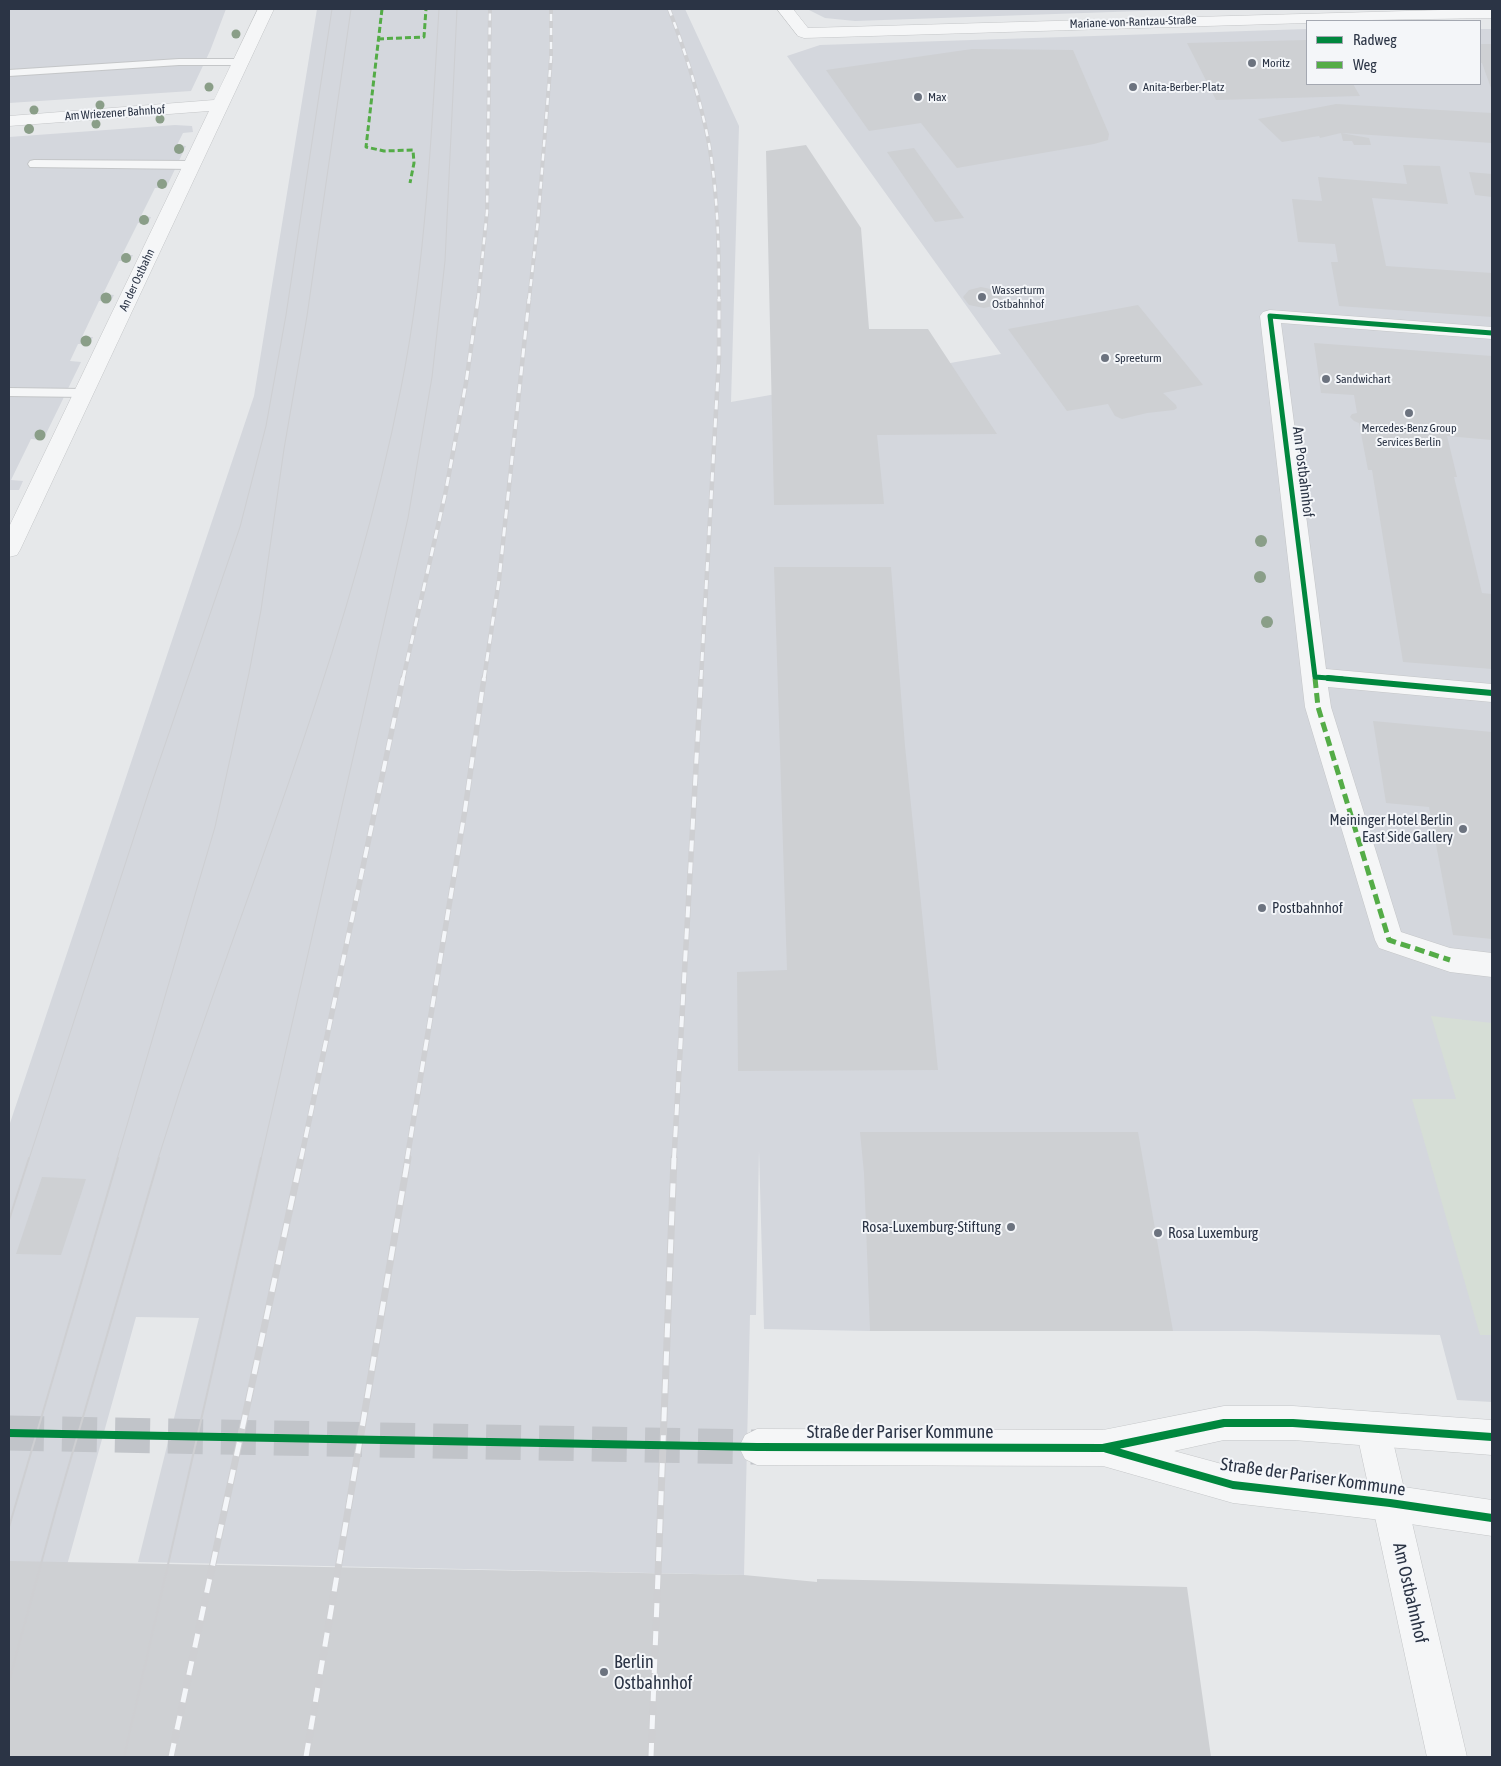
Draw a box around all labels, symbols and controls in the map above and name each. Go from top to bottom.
street label: Mariane-von-Rantzau-Straße [1069,13,1197,31]
legend [1306,20,1481,85]
text: Radweg [1353,31,1397,48]
place label: Moritz [1262,56,1290,70]
text: Weg [1353,56,1377,73]
marker: Moritz [1246,57,1258,69]
place label: Anita-Berber-Platz [1143,80,1224,94]
marker: Anita-Berber-Platz [1127,81,1139,93]
place label: Max [928,90,946,104]
marker: Max [912,91,924,103]
street label: Am Wriezener Bahnhof [64,102,166,124]
street label: An der Ostbahn [116,246,158,314]
place label: Wasserturm Ostbahnhof [992,283,1045,311]
marker: Wasserturm Ostbahnhof [976,291,988,303]
place label: Spreeturm [1115,351,1162,365]
marker: Spreeturm [1099,352,1111,364]
place label: Sandwichart [1336,372,1391,386]
marker: Sandwichart [1320,373,1332,385]
marker: Mercedes-Benz Group Services Berlin [1403,407,1415,419]
place label: Mercedes-Benz Group Services Berlin [1361,421,1457,449]
street label: Am Postbahnhof [1289,426,1317,518]
place label: Meininger Hotel Berlin East Side Gallery [1329,811,1453,846]
marker: Meininger Hotel Berlin East Side Gallery [1457,823,1469,835]
place label: Postbahnhof [1272,899,1343,917]
marker: Postbahnhof [1256,902,1268,914]
place label: Rosa-Luxemburg-Stiftung [862,1218,1001,1236]
marker: Rosa-Luxemburg-Stiftung [1005,1221,1017,1233]
place label: Rosa Luxemburg [1168,1224,1258,1242]
marker: Rosa Luxemburg [1152,1227,1164,1239]
street label: Straße der Pariser Kommune [807,1421,993,1443]
street label: Straße der Pariser Kommune [1219,1453,1407,1501]
street label: Am Ostbahnhof [1388,1540,1432,1646]
place label: Berlin Ostbahnhof [614,1651,693,1694]
marker: Berlin Ostbahnhof [598,1666,610,1678]

